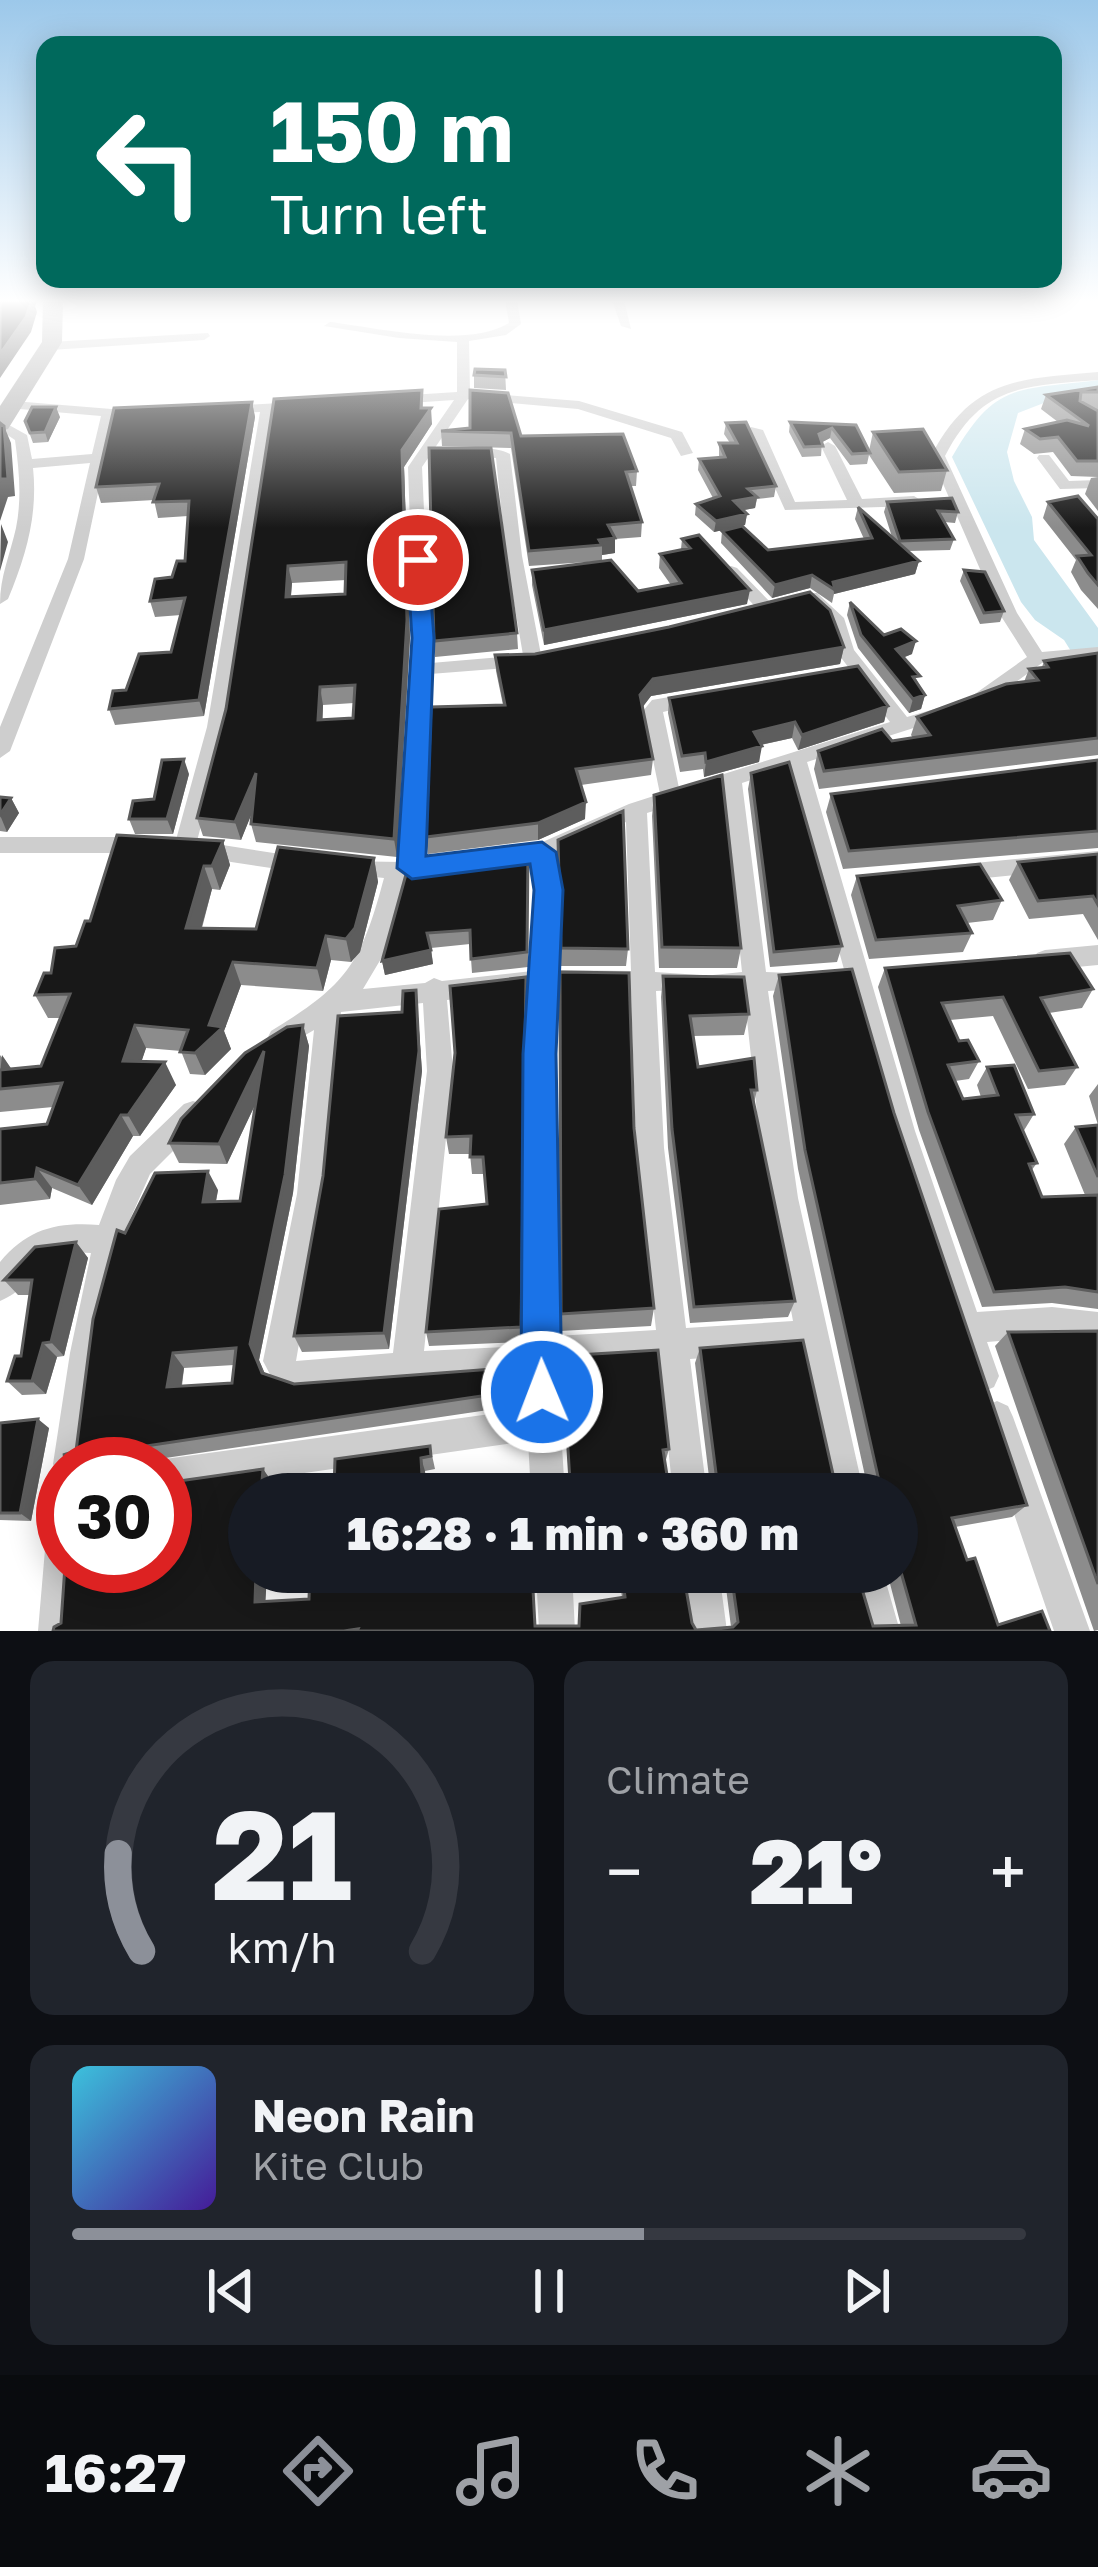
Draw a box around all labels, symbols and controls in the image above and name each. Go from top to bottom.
text: 150 m [270,80,514,180]
icon: left [72,84,228,240]
text: Turn left [270,181,488,246]
pin [367,509,469,611]
icon: arrive [385,527,451,593]
position arrow [479,1329,605,1455]
speed limit sign: 30 [36,1437,192,1593]
text: 16:28 · 1 min · 360 m [347,1506,799,1560]
text: Climate [606,1756,750,1803]
text: 21 [212,1778,352,1927]
text: 21° [750,1816,882,1924]
text: − [606,1831,642,1911]
text: + [990,1831,1026,1911]
text: km/h [227,1921,337,1972]
text: Neon Rain [252,2088,475,2142]
text: Kite Club [252,2142,424,2189]
icon: previous [198,2258,264,2324]
icon: pause [516,2258,582,2324]
icon: next [834,2258,900,2324]
icon: directions [276,2429,360,2513]
icon: music [449,2429,533,2513]
icon: phone [623,2429,707,2513]
icon: climate [796,2429,880,2513]
icon: car [969,2429,1053,2513]
text: 16:27 [45,2439,186,2504]

